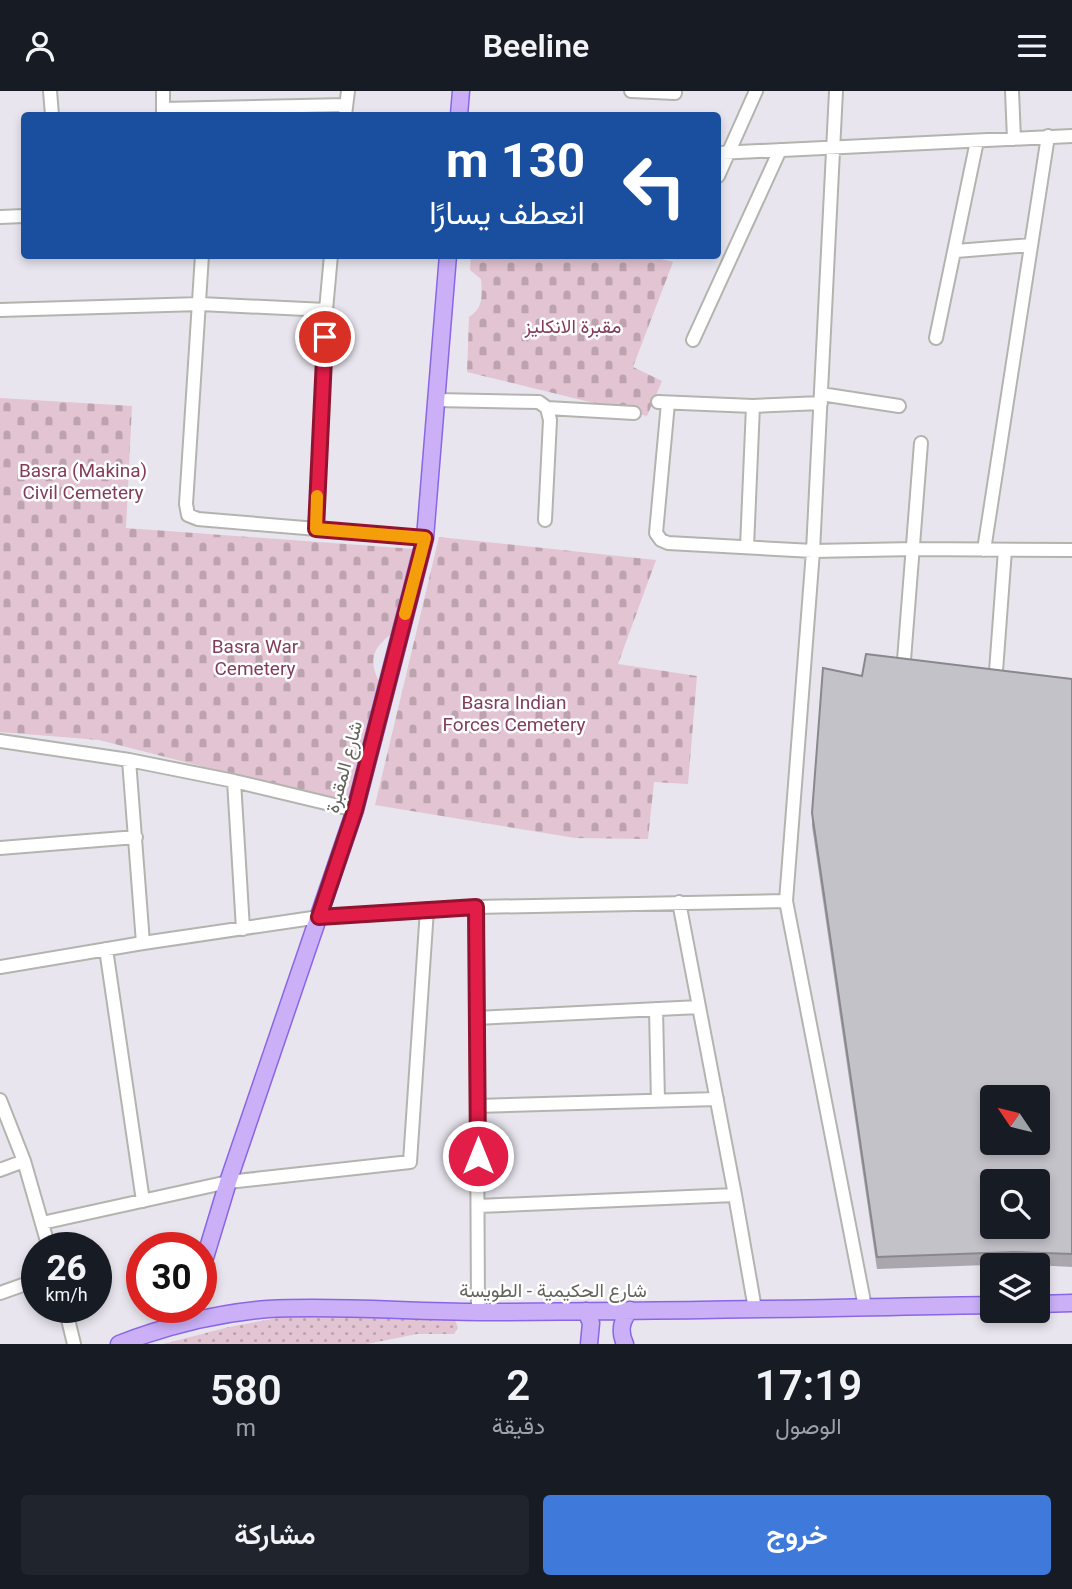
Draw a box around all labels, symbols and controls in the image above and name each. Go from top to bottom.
icon: person [21,27,59,65]
text: Beeline [483,27,589,65]
icon: menu [1013,27,1051,65]
text: 130 m [446,132,585,189]
icon: left [609,140,700,231]
text: انعطف يسارًا [429,194,585,232]
pin [295,307,355,367]
park label: مقبرة الانكليز [524,315,621,338]
icon: arrive [306,318,344,356]
park label: Basra (Makina) Civil Cemetery [19,459,147,504]
park label: Basra War Cemetery [212,635,299,680]
park label: Basra Indian Forces Cemetery [442,691,586,736]
street label: شارع المقبرة [321,718,368,816]
north arrow [980,1085,1050,1155]
map controls [980,1085,1050,1323]
position arrow [441,1119,515,1193]
button: search [980,1169,1050,1239]
speed limit sign: 30 [126,1232,217,1323]
text: 26 [46,1248,87,1289]
button: layers [980,1253,1050,1323]
street label: شارع الحكيمية - الطويسة [459,1279,647,1303]
text: km/h [45,1284,88,1305]
text: 2 [506,1361,530,1410]
text: 17:19 [755,1361,862,1410]
text: 580 [210,1366,282,1415]
text: دقيقة [492,1413,545,1440]
text: الوصول [775,1413,842,1440]
text: m [236,1415,256,1442]
button: مشاركة [21,1495,529,1575]
button: خروج [543,1495,1051,1575]

